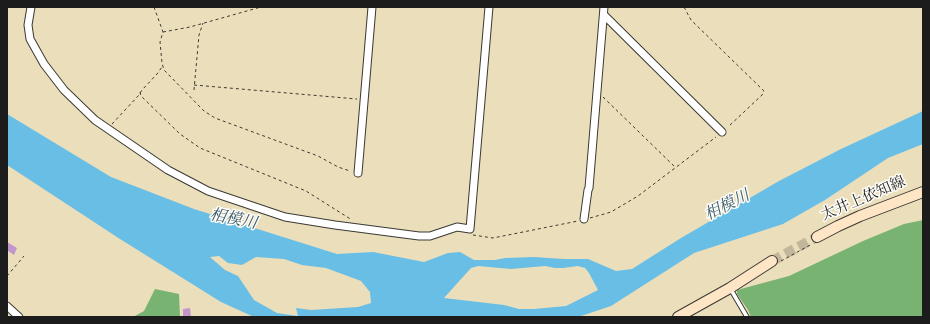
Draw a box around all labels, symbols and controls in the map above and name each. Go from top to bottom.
street label: 太井上依知線 [819,174,909,226]
water label: 相模川 [702,188,754,226]
water label: 相模川 [208,207,258,235]

